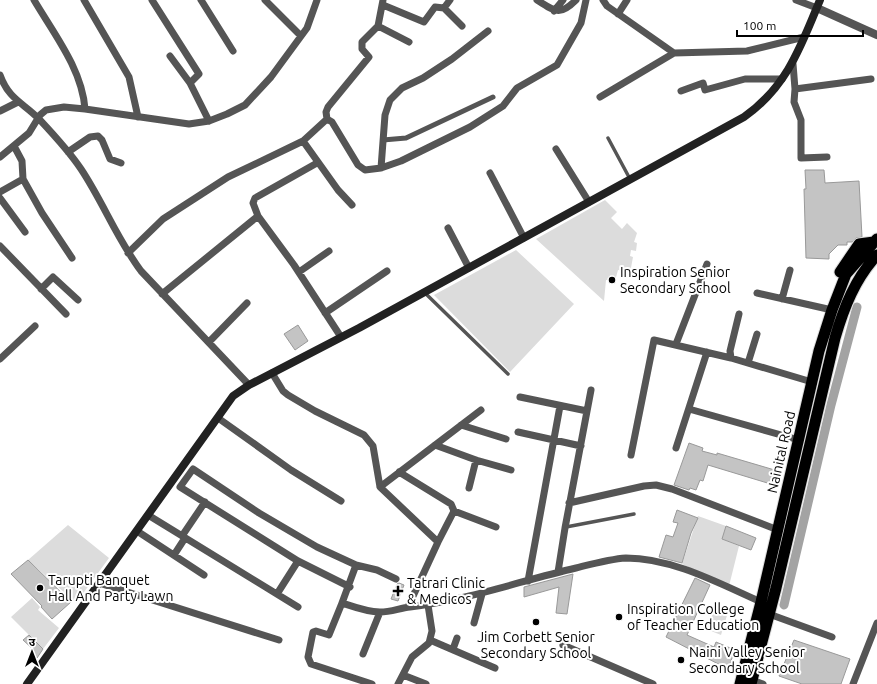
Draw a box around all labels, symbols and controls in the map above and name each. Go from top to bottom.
scale bar [737,12,863,38]
text: 100 m [743,19,776,32]
place label: Inspiration Senior Secondary School [620,264,731,296]
marker: Inspiration Senior Secondary School [607,275,617,285]
street label: Nainital Road [764,409,798,495]
place label: Tarupti Banquet Hall And Party Lawn [48,572,173,604]
place label: Tatrari Clinic & Medicos [407,575,485,607]
marker: Tarupti Banquet Hall And Party Lawn [35,583,45,593]
marker: Tatrari Clinic & Medicos [392,585,404,597]
place label: Inspiration College of Teacher Education [627,601,759,633]
marker: Inspiration College of Teacher Education [614,612,624,622]
marker: Jim Corbett Senior Secondary School [531,617,541,627]
place label: Jim Corbett Senior Secondary School [477,629,596,661]
north arrow [12,632,52,672]
text: उ [29,636,36,648]
place label: Naini Valley Senior Secondary School [689,644,806,676]
marker: Naini Valley Senior Secondary School [676,655,686,665]

